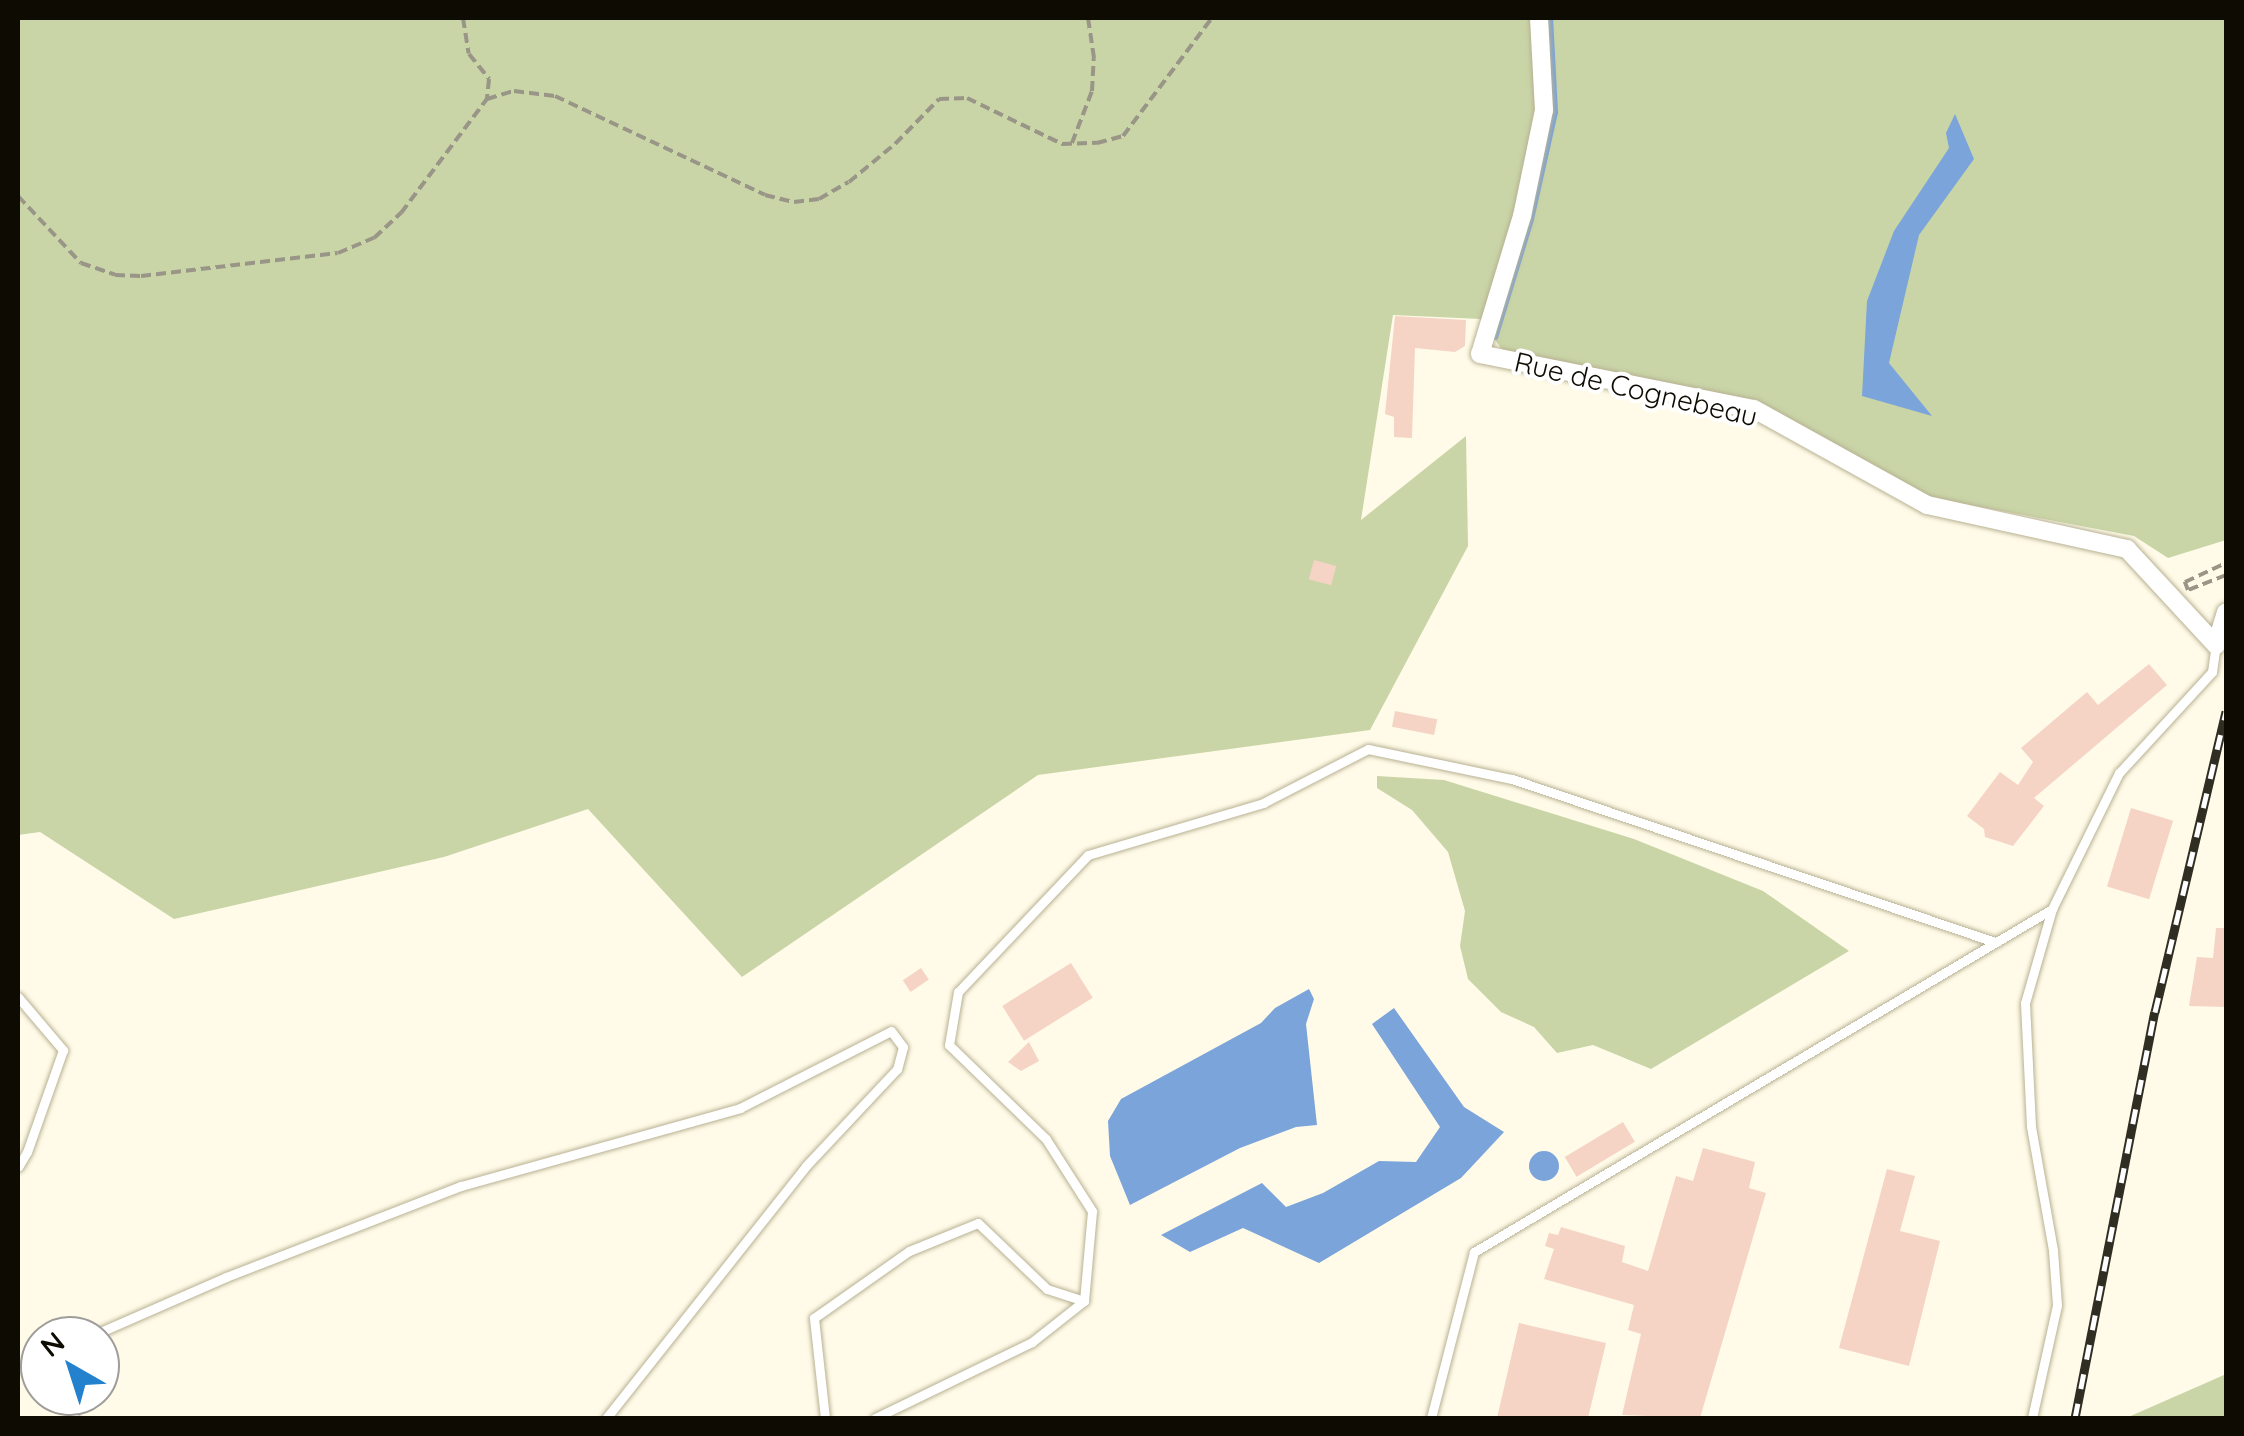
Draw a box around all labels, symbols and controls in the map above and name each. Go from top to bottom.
street label: Rue de Cognebeau [1511,345,1761,433]
north arrow [20,1316,120,1416]
text: N [33,1324,71,1364]

